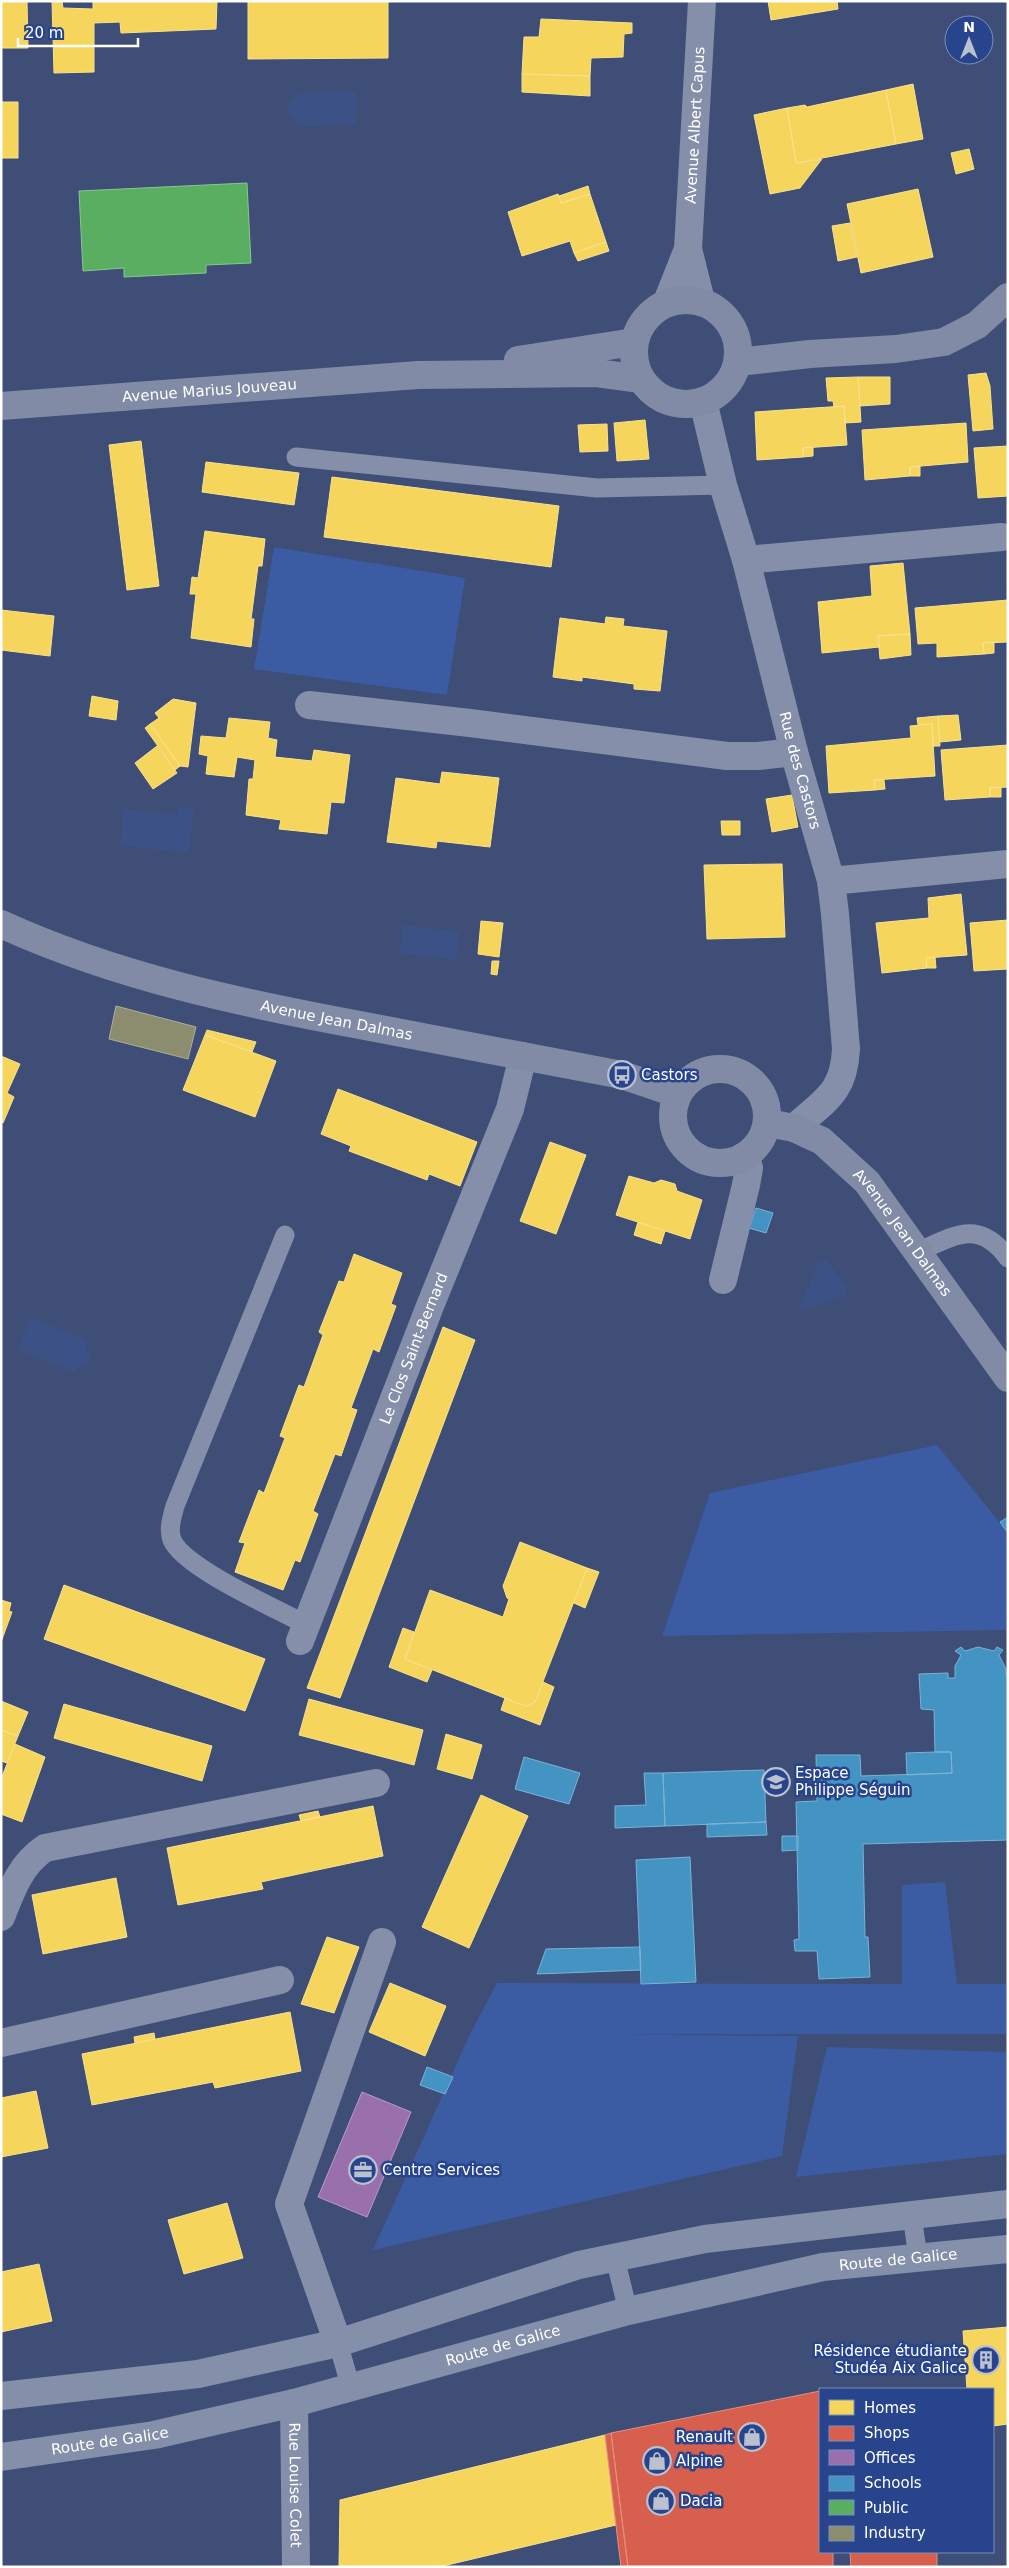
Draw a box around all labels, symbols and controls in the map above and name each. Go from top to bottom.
scale bar [18,15,138,47]
north arrow [944,15,994,65]
text: N [963,19,975,35]
text: 20 m [25,24,63,42]
street label: Avenue Albert Capus [682,46,708,204]
street label: Avenue Marius Jouveau [121,375,297,406]
street label: Rue des Castors [775,710,825,831]
street label: Avenue Jean Dalmas [259,997,414,1044]
bus stop icon: Castors [607,1060,637,1090]
place label: Castors [641,1066,698,1084]
street label: Avenue Jean Dalmas [850,1165,956,1300]
street label: Le Clos Saint-Bernard [376,1270,452,1427]
place label: Espace Philippe Séguin [795,1764,911,1799]
school or university icon: Espace Philippe Séguin [761,1767,791,1797]
office icon: Centre Services [348,2155,378,2185]
place label: Centre Services [382,2161,500,2179]
street label: Route de Galice [838,2245,958,2274]
street label: Route de Galice [443,2321,563,2370]
place label: Résidence étudiante Studéa Aix Galice [813,2342,967,2377]
building icon: Résidence étudiante Studéa Aix Galice [971,2345,1001,2375]
legend [819,2388,994,2553]
text: Homes [864,2399,916,2417]
street label: Rue Louise Colet [285,2422,305,2548]
shop icon: Renault [737,2422,767,2452]
street label: Route de Galice [50,2423,170,2459]
text: Shops [864,2424,910,2442]
place label: Renault [676,2428,733,2446]
shop icon: Alpine [642,2446,672,2476]
text: Offices [864,2449,916,2467]
place label: Alpine [676,2452,723,2470]
text: Schools [864,2474,922,2492]
shop icon: Dacia [646,2486,676,2516]
place label: Dacia [680,2492,722,2510]
text: Public [864,2499,908,2517]
text: Industry [864,2524,926,2542]

